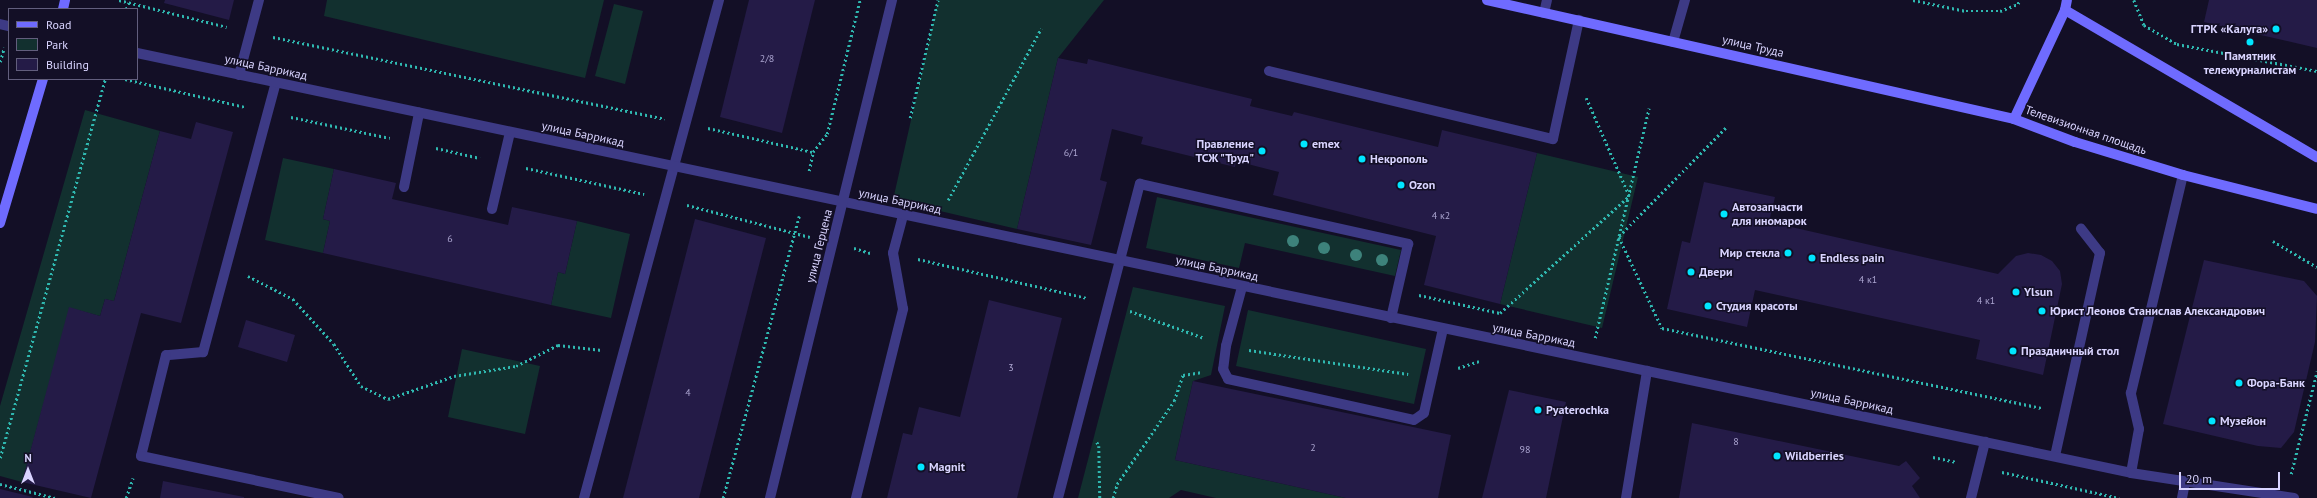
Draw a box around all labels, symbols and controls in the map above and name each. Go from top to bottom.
legend [8,8,138,80]
text: Road [46,17,71,32]
place label: ГТРК «Калуга» [2191,22,2268,36]
marker: ГТРК «Калуга» [2271,24,2281,34]
street label: улица Труда [1721,32,1785,60]
text: Park [46,37,68,52]
marker: Памятник тележурналистам [2245,37,2255,47]
place label: Памятник тележурналистам [2204,49,2296,77]
street label: улица Баррикад [223,51,309,83]
house number: 2/8 [760,53,774,65]
text: Building [46,57,89,72]
street label: Телевизионная площадь [2023,102,2149,158]
street label: улица Баррикад [540,118,626,150]
place label: Правление ТСЖ "Труд" [1194,137,1254,165]
place label: emex [1312,137,1340,151]
marker: emex [1299,139,1309,149]
marker: Правление ТСЖ "Труд" [1257,146,1267,156]
house number: 6/1 [1064,147,1078,159]
place label: Некрополь [1370,152,1428,166]
marker: Некрополь [1357,154,1367,164]
place label: Ozon [1409,178,1435,192]
marker: Ozon [1396,180,1406,190]
street label: улица Баррикад [857,185,943,217]
place label: Автозапчасти для иномарок [1732,200,1807,228]
street label: улица Герцена [803,208,835,284]
marker: Автозапчасти для иномарок [1719,209,1729,219]
house number: 4 к2 [1432,210,1450,222]
house number: 6 [447,233,453,245]
place label: Мир стекла [1720,246,1780,260]
marker: Мир стекла [1783,248,1793,258]
place label: Endless pain [1820,251,1884,265]
street label: улица Баррикад [1174,252,1260,284]
marker: Endless pain [1807,253,1817,263]
place label: Двери [1699,265,1732,279]
marker: Двери [1686,267,1696,277]
house number: 4 к1 [1859,274,1877,286]
place label: Ylsun [2024,285,2053,299]
marker: Ylsun [2011,287,2021,297]
house number: 4 к1 [1977,295,1995,307]
place label: Студия красоты [1716,299,1798,313]
marker: Студия красоты [1703,301,1713,311]
place label: Юрист Леонов Станислав Александрович [2050,304,2266,318]
marker: Юрист Леонов Станислав Александрович [2037,306,2047,316]
street label: улица Баррикад [1491,320,1577,350]
place label: Праздничный стол [2021,344,2119,358]
marker: Праздничный стол [2008,346,2018,356]
house number: 3 [1008,362,1014,374]
place label: Фора-Банк [2247,376,2305,390]
marker: Фора-Банк [2234,378,2244,388]
street label: улица Баррикад [1809,385,1895,417]
house number: 4 [685,387,691,399]
place label: Pyaterochka [1546,403,1609,417]
marker: Pyaterochka [1533,405,1543,415]
place label: Музейон [2220,414,2266,428]
marker: Музейон [2207,416,2217,426]
house number: 8 [1733,436,1739,448]
house number: 2 [1310,442,1316,454]
house number: 98 [1520,444,1530,456]
place label: Wildberries [1785,449,1844,463]
north arrow [8,450,48,490]
text: N [24,451,32,465]
marker: Wildberries [1772,451,1782,461]
place label: Magnit [929,460,965,474]
marker: Magnit [916,462,926,472]
scale bar [2181,464,2282,490]
text: 20 m [2186,471,2212,486]

